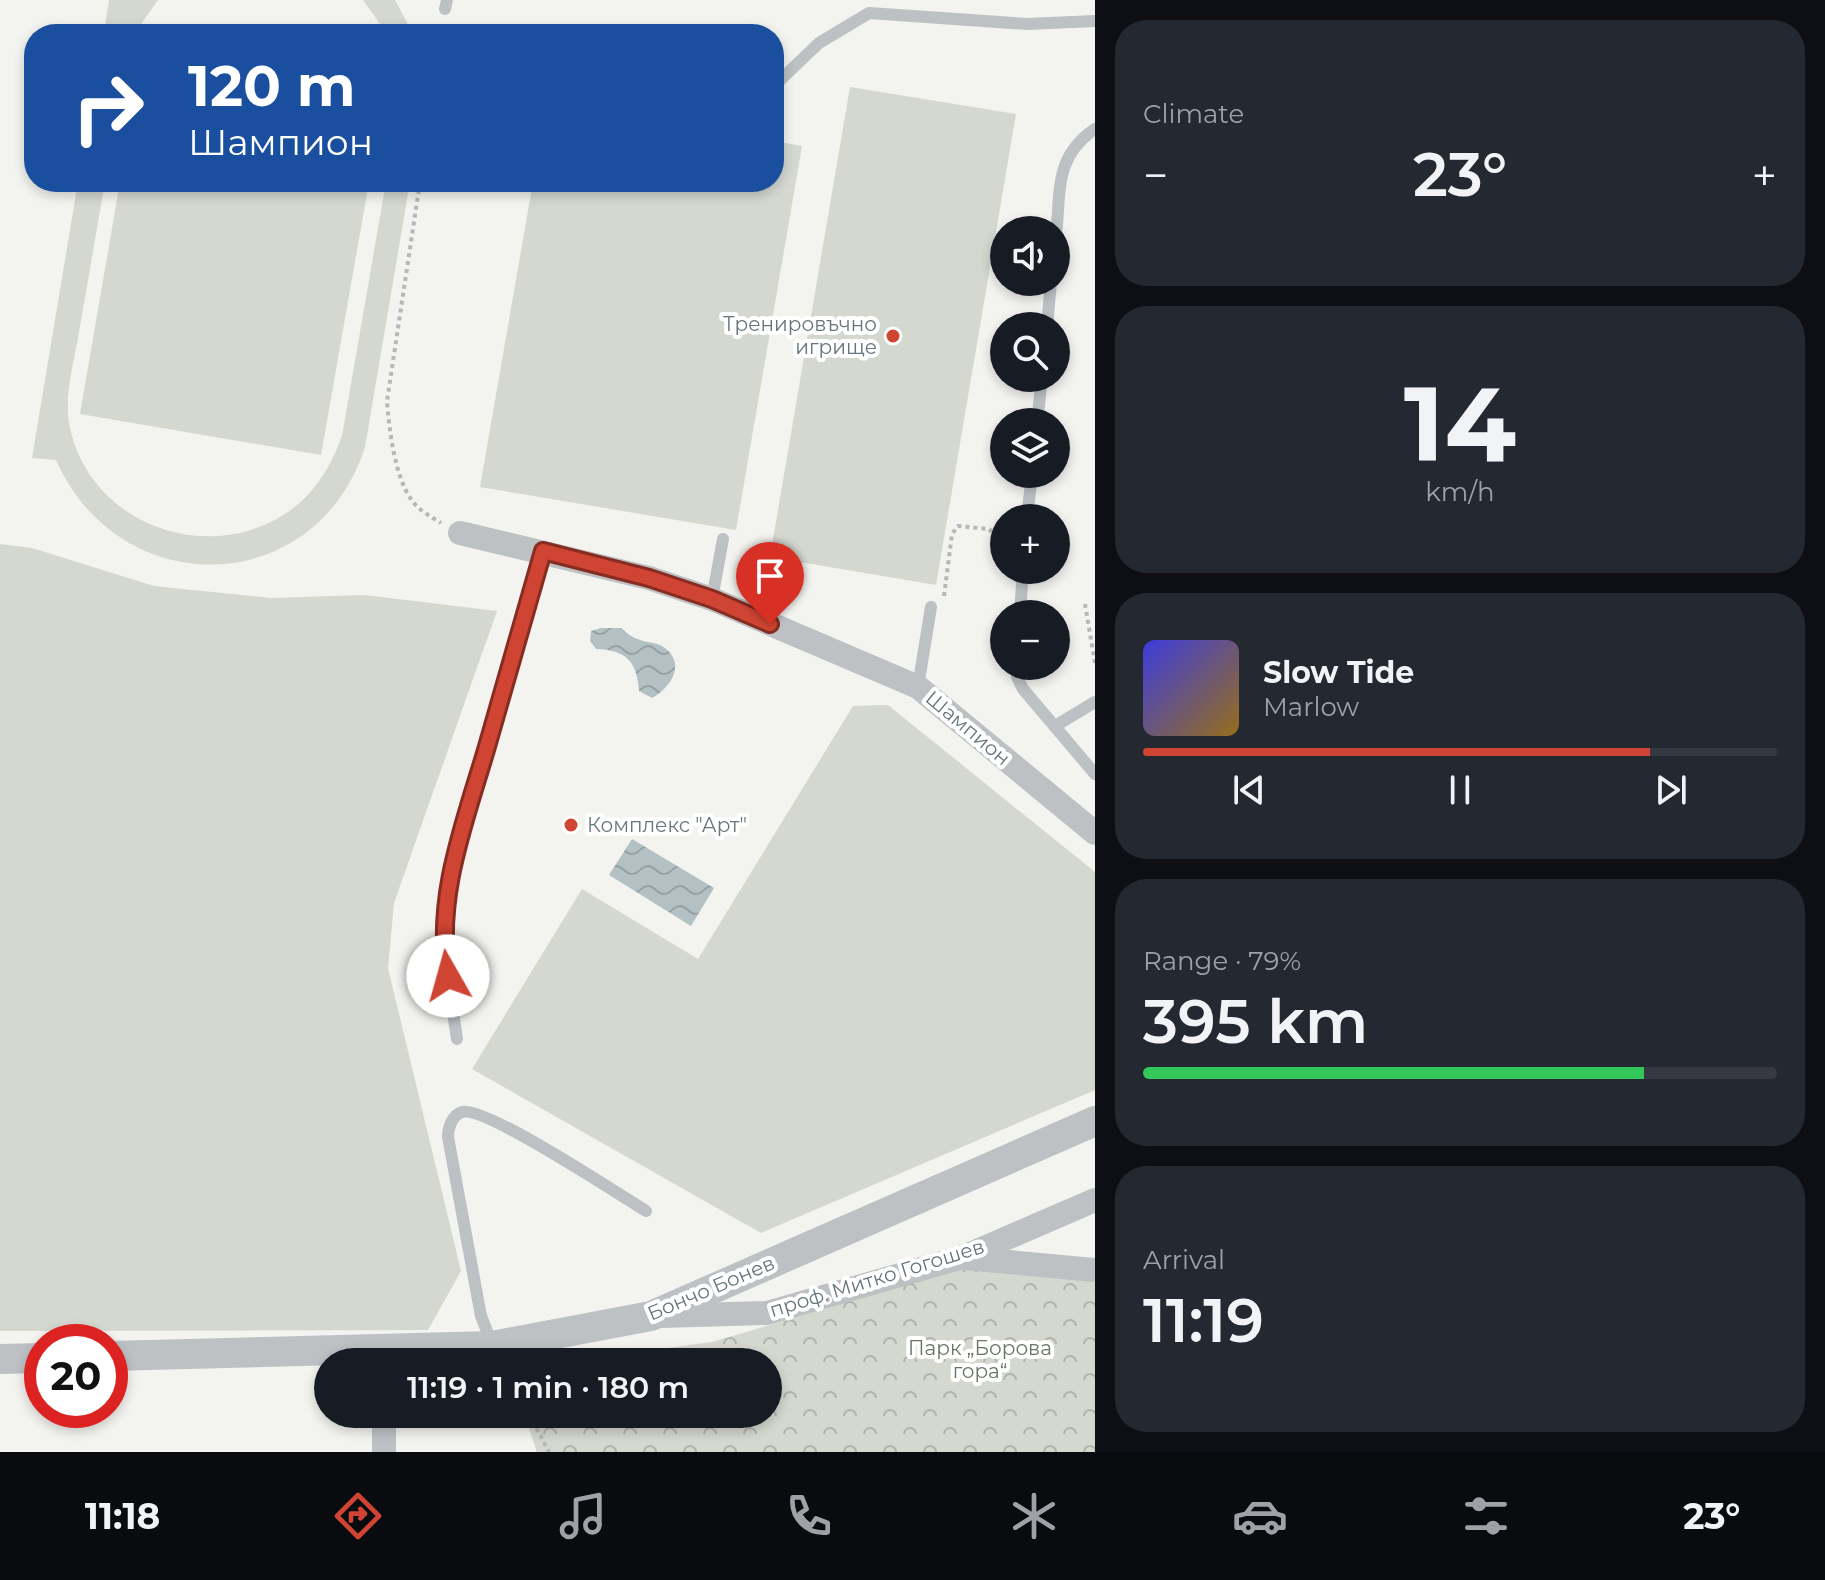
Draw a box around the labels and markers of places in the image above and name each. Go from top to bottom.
place label: Тренировъчно игрище [723,312,877,359]
marker: Тренировъчно игрище [884,327,902,345]
pin [736,542,804,624]
place label: Комплекс "Арт" [587,813,747,837]
marker: Комплекс "Арт" [562,816,580,834]

